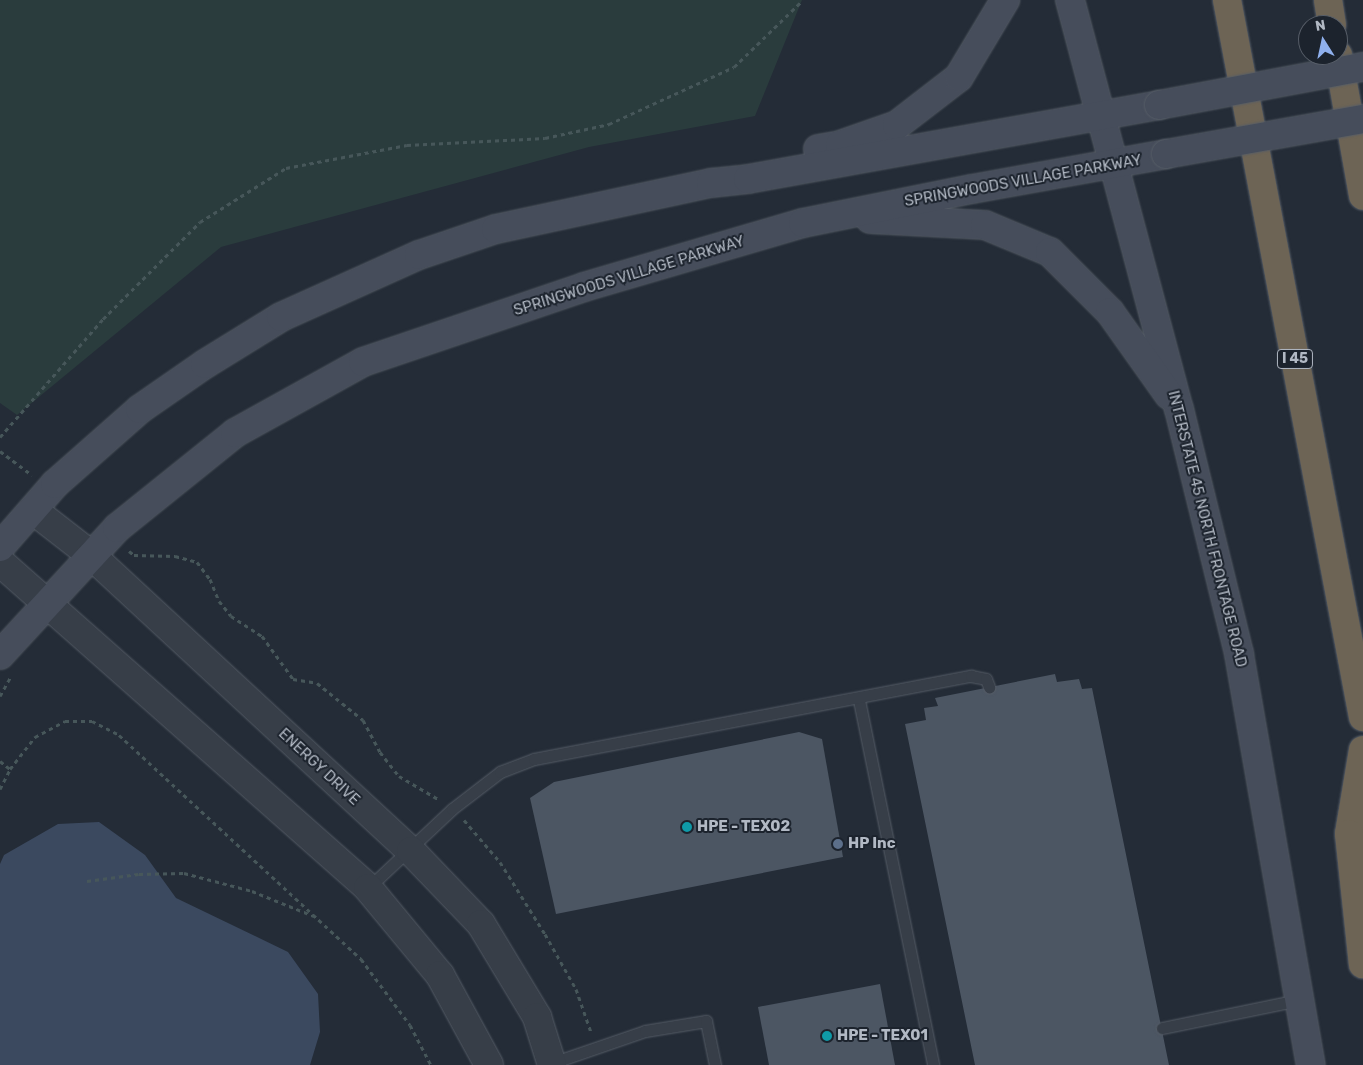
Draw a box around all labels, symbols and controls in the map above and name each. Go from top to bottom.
north arrow [1298,15,1348,65]
text: N [1314,16,1327,35]
street label: SPRINGWOODS VILLAGE PARKWAY [903,151,1143,211]
street label: SPRINGWOODS VILLAGE PARKWAY [511,232,747,320]
road number: I 45 [1276,348,1314,370]
street label: INTERSTATE 45 NORTH FRONTAGE ROAD [1164,389,1250,669]
street label: ENERGY DRIVE [275,725,363,809]
place label: HPE - TEX02 [697,818,791,836]
marker: HPE - TEX02 [681,821,693,833]
place label: HP Inc [848,835,896,853]
marker: HP Inc [832,838,844,850]
place label: HPE - TEX01 [837,1027,928,1045]
marker: HPE - TEX01 [821,1030,833,1042]

